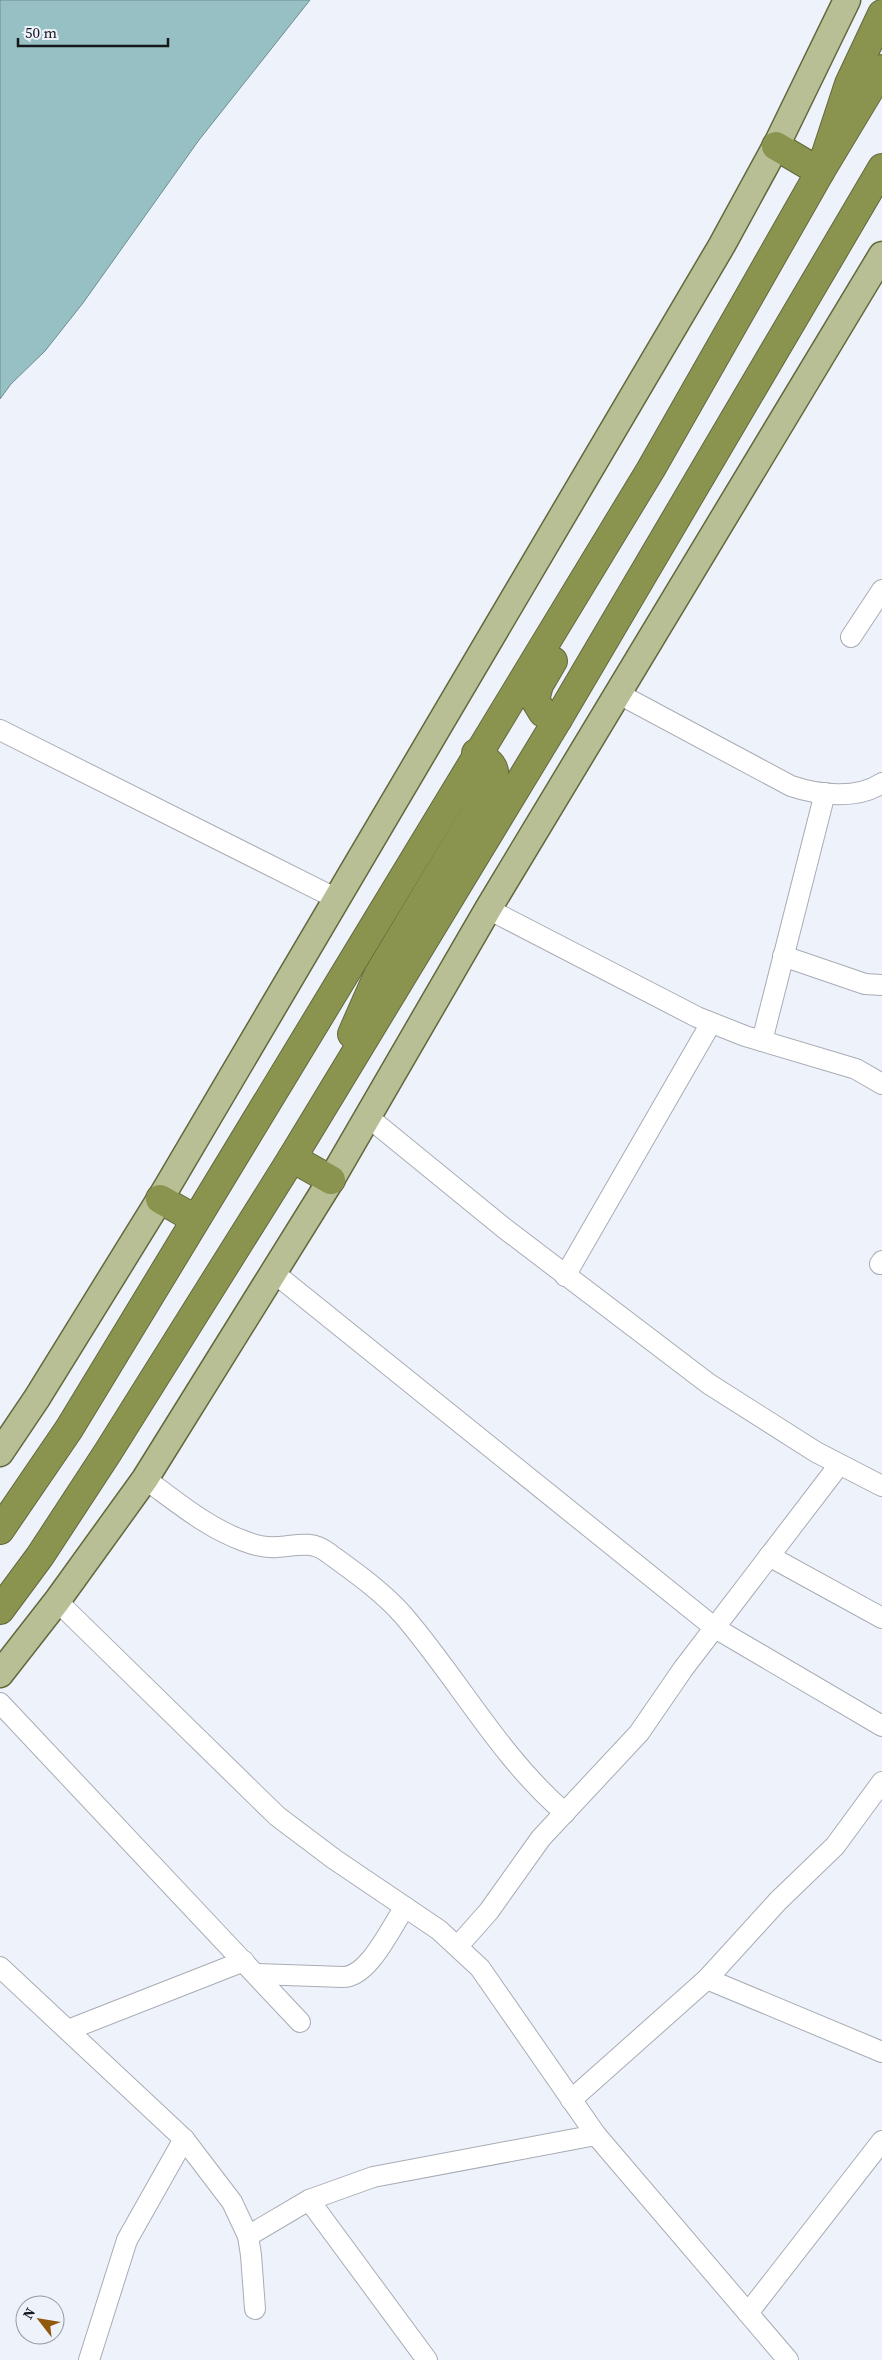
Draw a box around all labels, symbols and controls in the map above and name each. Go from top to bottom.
scale bar [18,15,168,47]
text: 50 m [25,22,57,43]
north arrow [15,2295,65,2345]
text: N [18,2304,40,2323]

